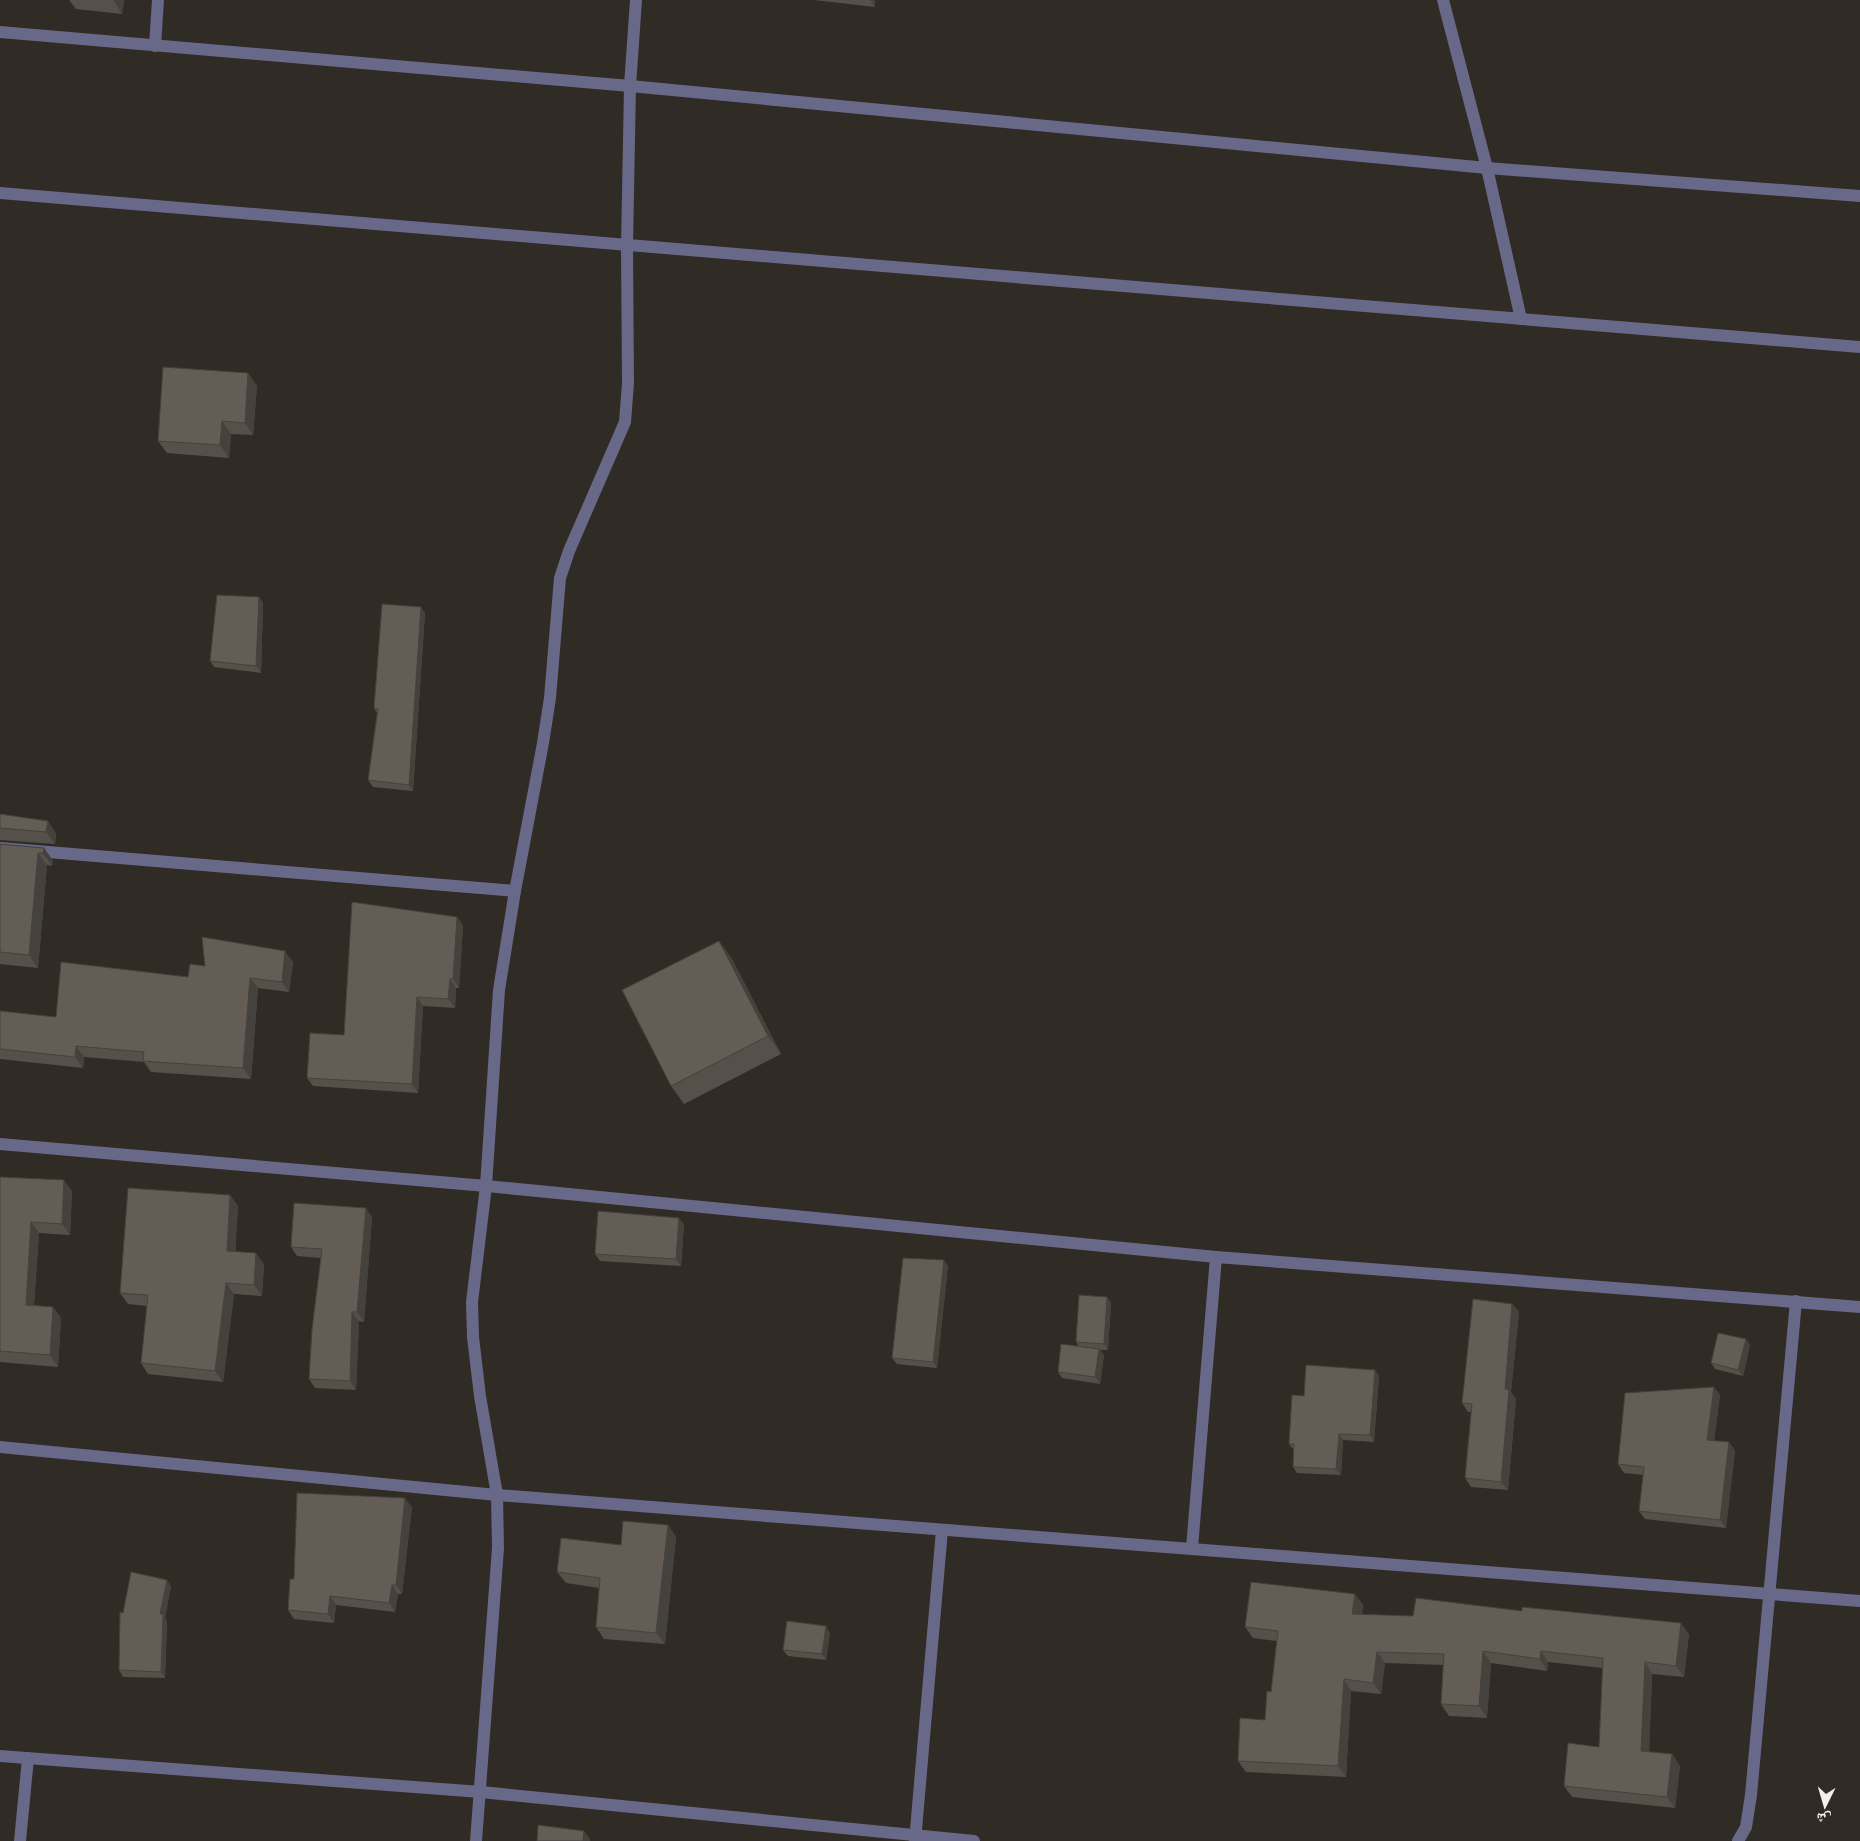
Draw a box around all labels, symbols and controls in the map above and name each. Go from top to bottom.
north arrow [1800,1781,1850,1831]
text: ش [1815,1808,1832,1831]

